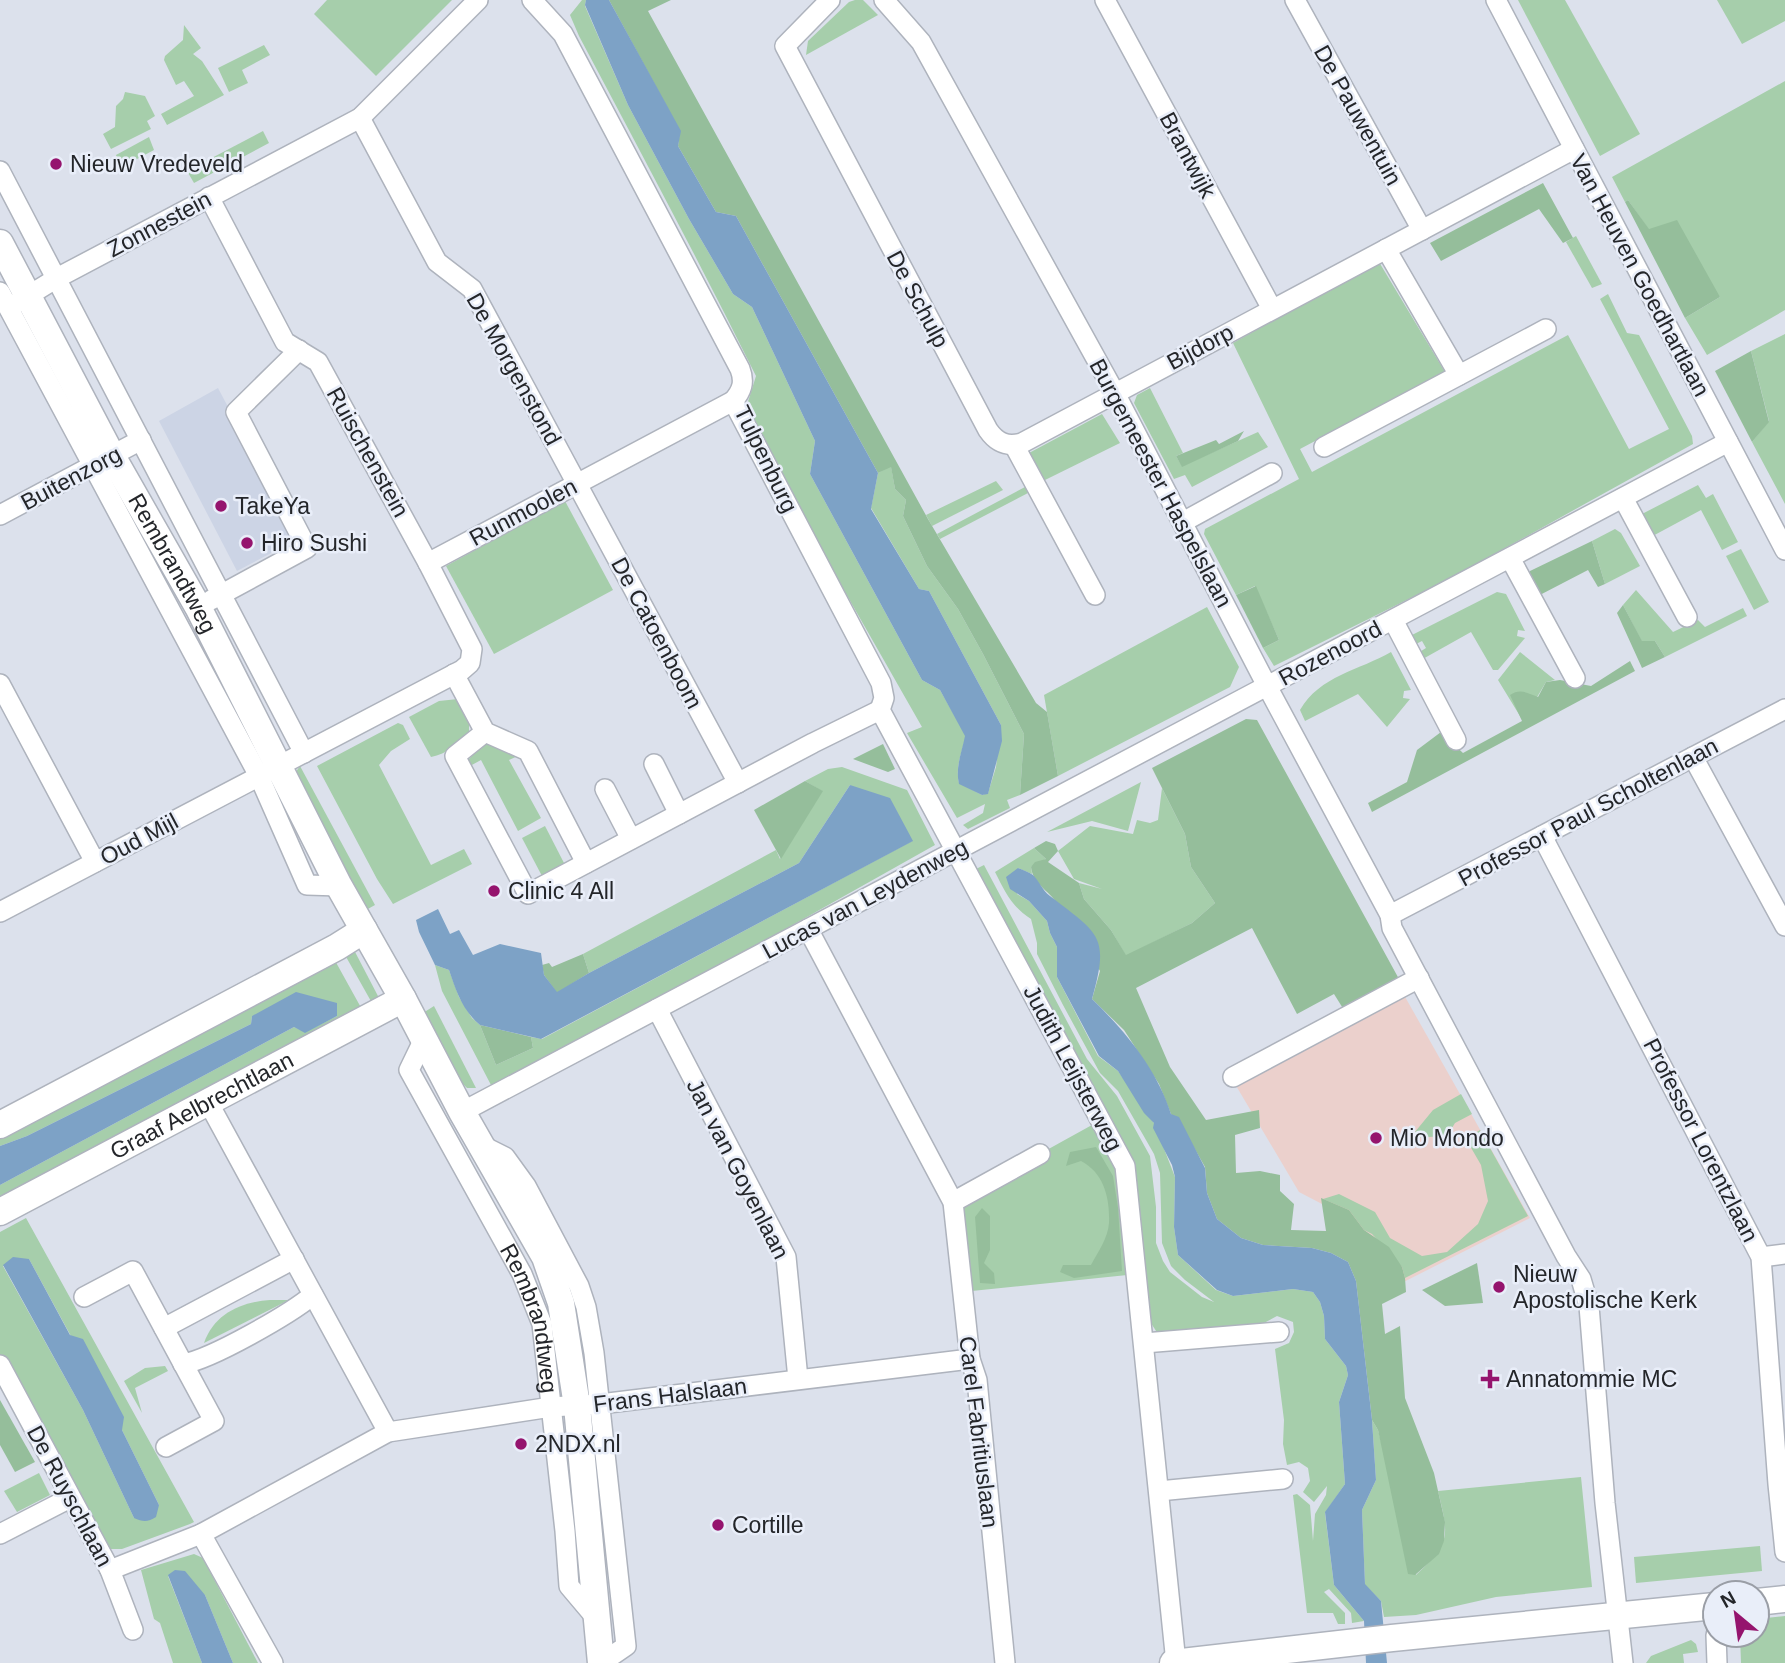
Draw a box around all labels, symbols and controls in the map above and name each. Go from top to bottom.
street label: De Pauwentuin [1309,40,1407,190]
street label: Brantwijk [1155,108,1222,203]
street label: Van Heuven Goedhartlaan [1565,149,1715,401]
place label: Nieuw Vredeveld [70,151,243,177]
marker: Nieuw Vredeveld [48,156,64,172]
street label: Zonnestein [103,186,215,262]
street label: De Schulp [882,246,954,352]
street label: De Morgenstond [461,288,567,450]
street label: Bijdorp [1162,319,1238,375]
street label: Burgemeester Haspelslaan [1084,354,1238,612]
street label: Ruischenstein [322,383,414,521]
street label: Tulpenburg [729,401,803,517]
street label: Buitenzorg [16,441,126,515]
street label: Runmoolen [465,473,581,551]
street label: Rembrandtweg [123,489,222,638]
place label: TakeYa [235,493,310,519]
marker: TakeYa [213,498,229,514]
place label: Hiro Sushi [261,530,367,556]
marker: Hiro Sushi [239,535,255,551]
street label: De Catoenboom [606,553,708,713]
street label: Rozenoord [1274,615,1386,691]
street label: Professor Paul Scholtenlaan [1454,732,1722,892]
street label: Oud Mijl [96,808,182,870]
street label: Lucas van Leydenweg [758,834,972,964]
place label: Clinic 4 All [508,878,614,904]
marker: Clinic 4 All [486,883,502,899]
street label: Judith Leijsterweg [1018,981,1128,1155]
street label: Professor Lorentzlaan [1638,1034,1764,1246]
street label: Graaf Aelbrechtlaan [106,1046,298,1164]
street label: Jan van Goyenlaan [681,1075,795,1263]
place label: Mio Mondo [1390,1125,1504,1151]
marker: Mio Mondo [1368,1130,1384,1146]
street label: Rembrandtweg [495,1239,563,1395]
place label: Nieuw Apostolische Kerk [1513,1261,1698,1313]
marker: Nieuw Apostolische Kerk [1491,1279,1507,1295]
street label: Carel Fabritiuslaan [954,1335,1004,1529]
place label: Annatommie MC [1506,1366,1677,1392]
marker: Annatommie MC [1480,1369,1500,1389]
street label: Frans Halslaan [592,1373,748,1417]
street label: De Ruyschlaan [22,1421,118,1571]
place label: 2NDX.nl [535,1431,621,1457]
marker: 2NDX.nl [513,1436,529,1452]
place label: Cortille [732,1512,804,1538]
marker: Cortille [710,1517,726,1533]
north arrow [1701,1579,1771,1649]
text: N [1717,1587,1739,1612]

